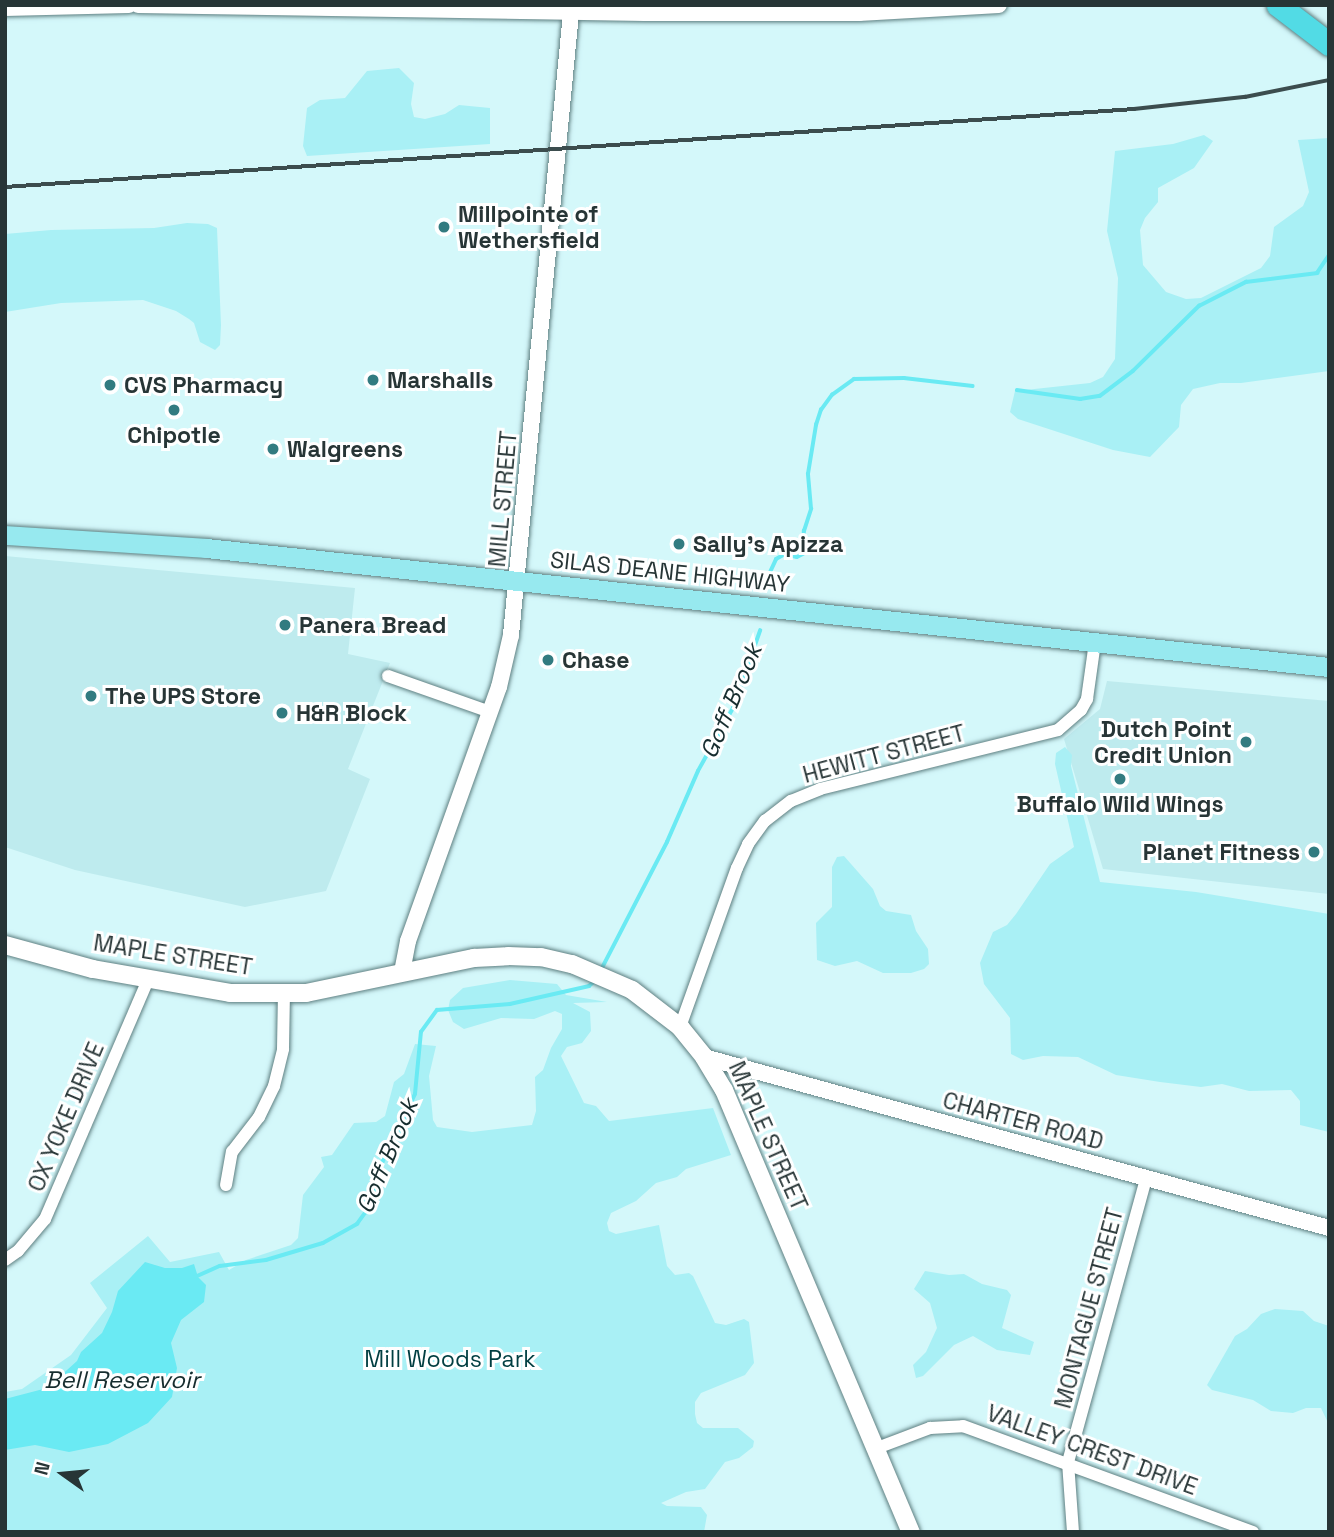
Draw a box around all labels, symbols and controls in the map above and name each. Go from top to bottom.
place label: Millpointe of Wethersfield [458,200,600,254]
marker: Millpointe of Wethersfield [436,219,452,235]
place label: Marshalls [387,366,493,394]
place label: CVS Pharmacy [124,371,283,399]
marker: Marshalls [365,372,381,388]
marker: CVS Pharmacy [102,377,118,393]
marker: Chipotle [166,402,182,418]
place label: Chipotle [127,421,221,449]
street label: MILL STREET [483,429,523,569]
place label: Walgreens [287,435,403,463]
marker: Walgreens [265,441,281,457]
place label: Sally's Apizza [693,530,844,558]
marker: Sally's Apizza [671,536,687,552]
street label: SILAS DEANE HIGHWAY [549,546,791,598]
place label: Panera Bread [299,611,446,639]
marker: Panera Bread [277,617,293,633]
water label: Goff Brook [694,639,768,763]
place label: Chase [562,646,630,674]
marker: Chase [540,652,556,668]
place label: The UPS Store [105,682,261,710]
marker: The UPS Store [83,688,99,704]
place label: H&R Block [296,699,407,727]
marker: H&R Block [274,705,290,721]
place label: Dutch Point Credit Union [1094,715,1232,769]
street label: HEWITT STREET [799,719,969,789]
marker: Dutch Point Credit Union [1238,734,1254,750]
marker: Buffalo Wild Wings [1112,771,1128,787]
place label: Buffalo Wild Wings [1016,790,1224,818]
place label: Planet Fitness [1143,838,1300,866]
marker: Planet Fitness [1306,844,1322,860]
street label: MAPLE STREET [92,929,254,981]
street label: OX YOKE DRIVE [22,1038,110,1196]
street label: MAPLE STREET [723,1057,813,1215]
street label: CHARTER ROAD [940,1086,1106,1156]
water label: Goff Brook [350,1094,424,1218]
street label: MONTAGUE STREET [1049,1205,1129,1411]
park label: Mill Woods Park [364,1345,536,1373]
water label: Bell Reservoir [44,1366,200,1394]
street label: VALLEY CREST DRIVE [982,1399,1202,1501]
north arrow [28,1439,98,1509]
text: N [29,1459,56,1478]

